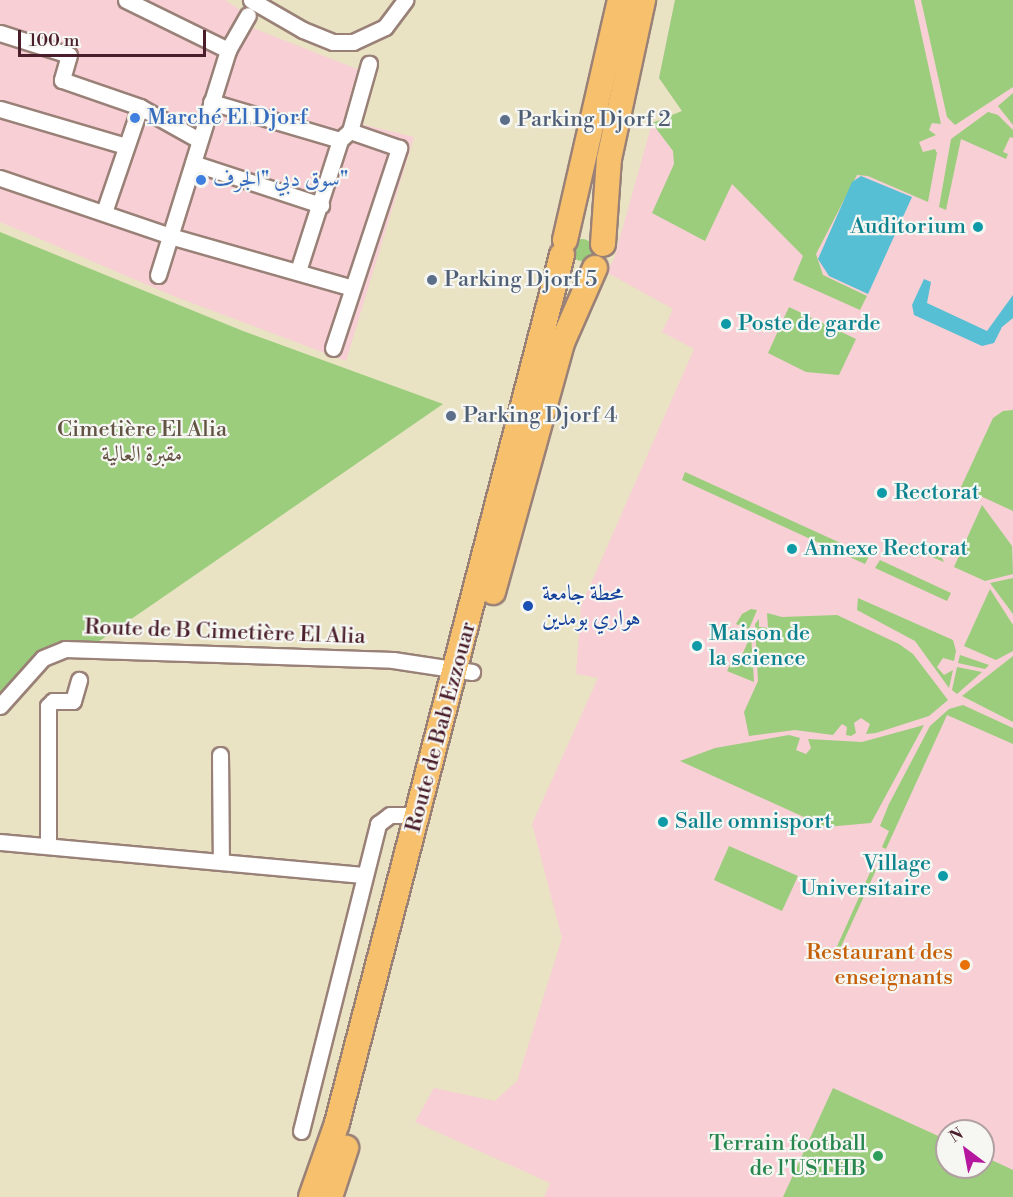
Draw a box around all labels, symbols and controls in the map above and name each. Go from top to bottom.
scale bar [21,18,208,56]
text: 100 m [29,29,80,52]
place label: Marché El Djorf [147,105,307,131]
place label: Parking Djorf 2 [517,107,671,133]
marker: Marché El Djorf [128,111,142,125]
marker: Parking Djorf 2 [498,113,512,127]
place label: سوق دبي "الجرف" [213,167,349,193]
marker: سوق دبي "الجرف" [194,173,208,187]
place label: Auditorium [850,214,966,240]
marker: Auditorium [971,220,985,234]
place label: Parking Djorf 5 [444,267,597,293]
marker: Parking Djorf 5 [425,273,439,287]
place label: Poste de garde [738,311,881,337]
marker: Poste de garde [719,317,733,331]
place label: Parking Djorf 4 [463,403,617,429]
marker: Parking Djorf 4 [444,409,458,423]
park label: Cimetière El Alia مقبرة العالية [57,416,227,468]
place label: Rectorat [894,480,979,506]
marker: Rectorat [875,486,889,500]
place label: Annexe Rectorat [804,536,968,562]
marker: Annexe Rectorat [785,542,799,556]
place label: محطة جامعة هواري بومدين [542,580,641,632]
marker: محطة جامعة هواري بومدين [519,597,537,615]
street label: Route de B Cimetière El Alia [84,614,366,650]
street label: Route de Bab Ezzouar [400,619,482,835]
place label: Maison de la science [709,620,810,672]
marker: Maison de la science [690,639,704,653]
place label: Salle omnisport [675,809,832,835]
marker: Salle omnisport [656,815,670,829]
place label: Village Universitaire [800,850,931,902]
marker: Village Universitaire [936,869,950,883]
place label: Restaurant des enseignants [806,939,953,990]
marker: Restaurant des enseignants [958,958,972,972]
north arrow [935,1119,995,1179]
text: N [946,1124,967,1147]
place label: Terrain football de l'USTHB [709,1130,866,1182]
marker: Terrain football de l'USTHB [871,1149,885,1163]

